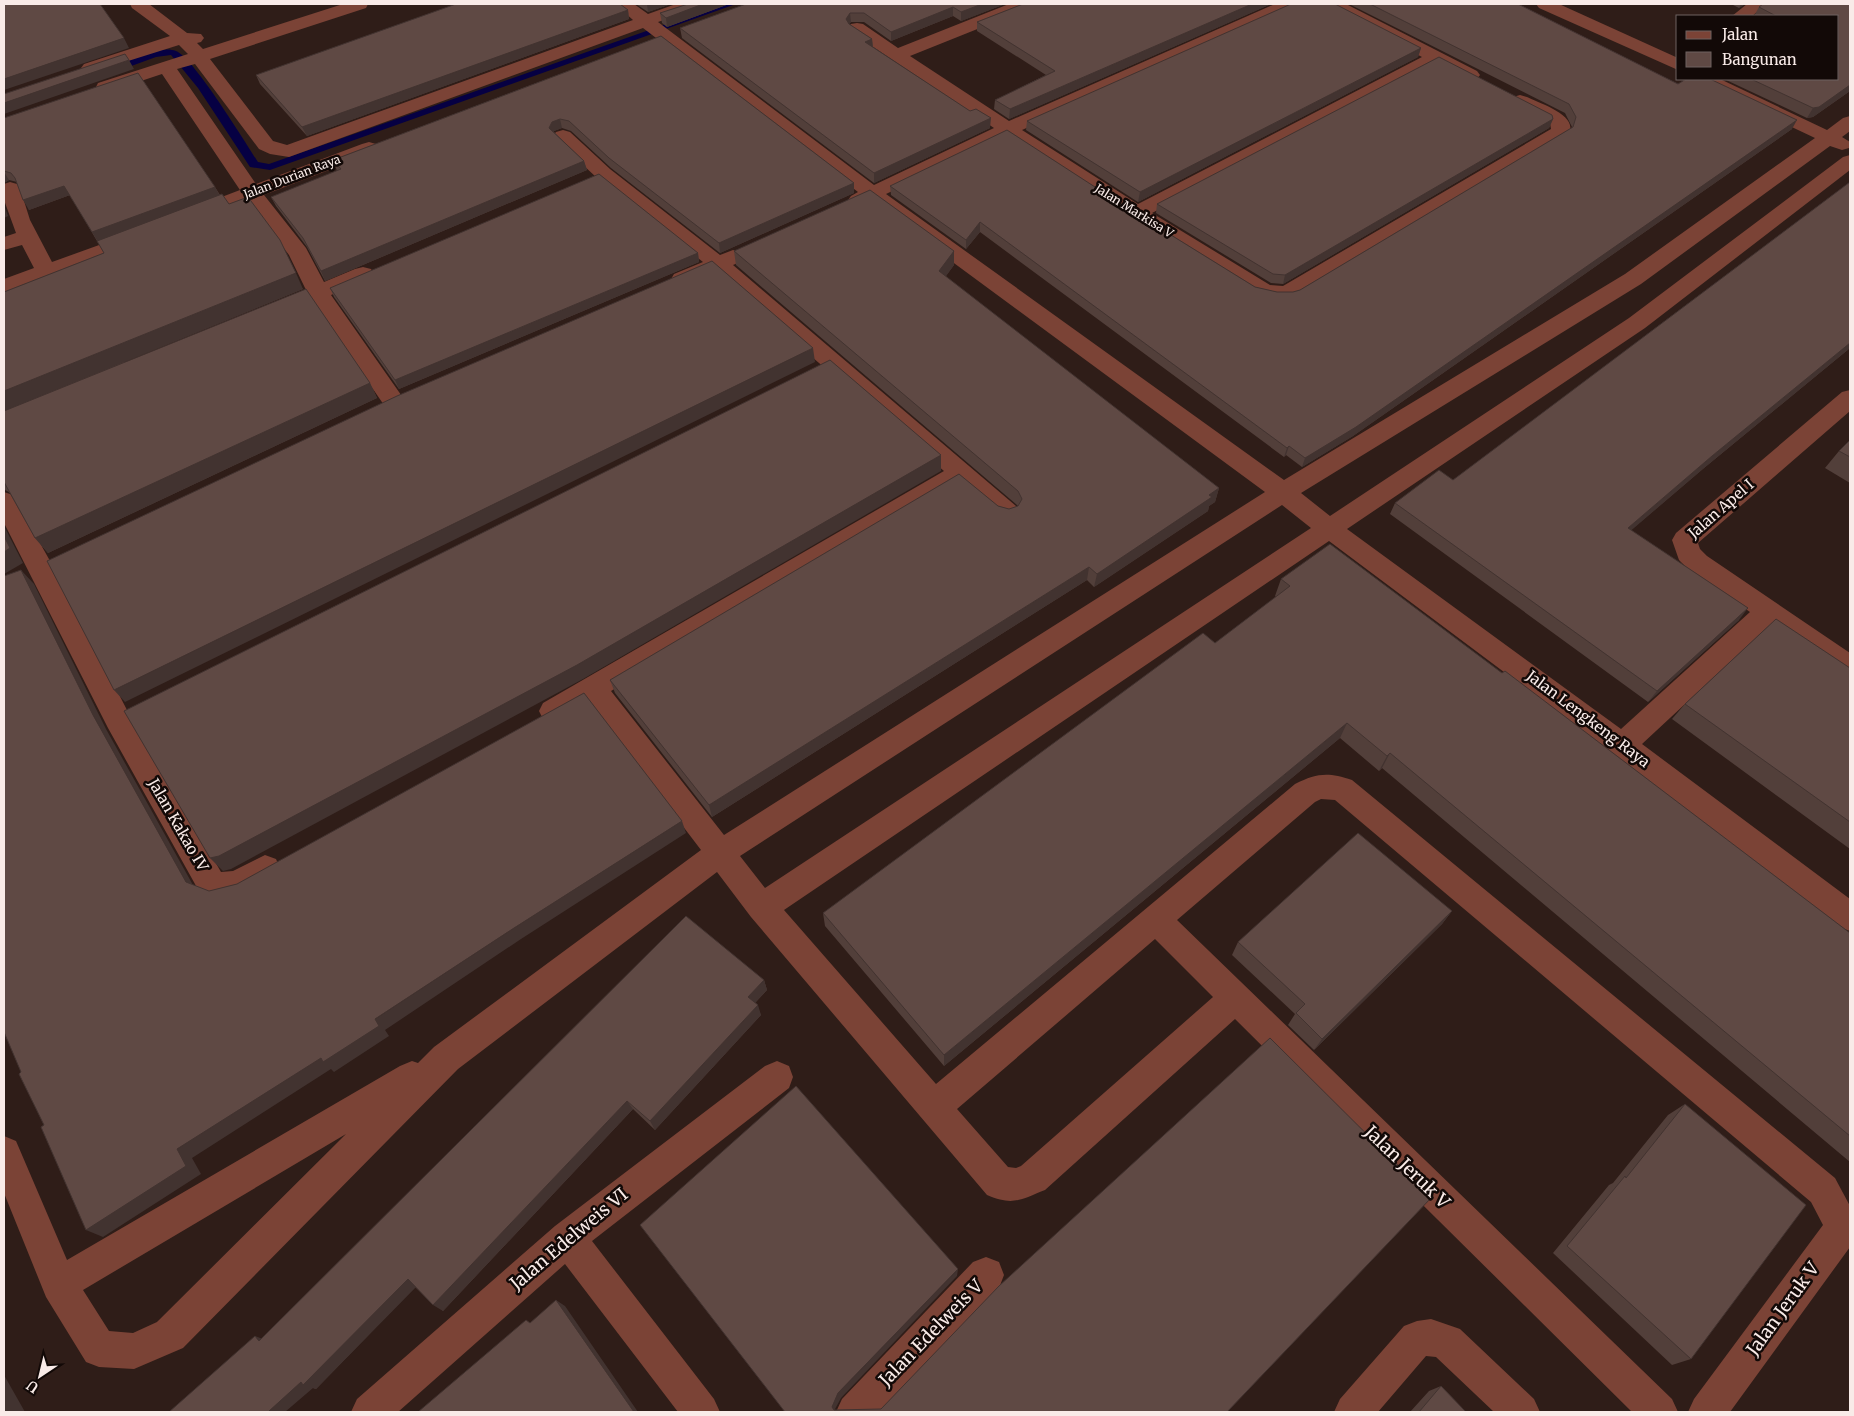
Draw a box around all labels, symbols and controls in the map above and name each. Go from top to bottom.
legend [1676,15,1839,80]
text: Jalan [1721,25,1758,44]
text: Bangunan [1722,50,1797,69]
street label: Jalan Durian Raya [240,151,343,202]
street label: Jalan Markisa V [1091,180,1177,241]
street label: Jalan Apel I [1683,475,1757,543]
street label: Jalan Lengkeng Raya [1522,665,1654,771]
street label: Jalan Kakao IV [144,774,213,875]
street label: Jalan Jeruk V [1359,1120,1456,1214]
street label: Jalan Edelweis VI [504,1183,632,1295]
street label: Jalan Jeruk V [1740,1257,1825,1361]
street label: Jalan Edelweis V [873,1274,988,1392]
north arrow [15,1351,65,1401]
text: U [23,1376,42,1397]

